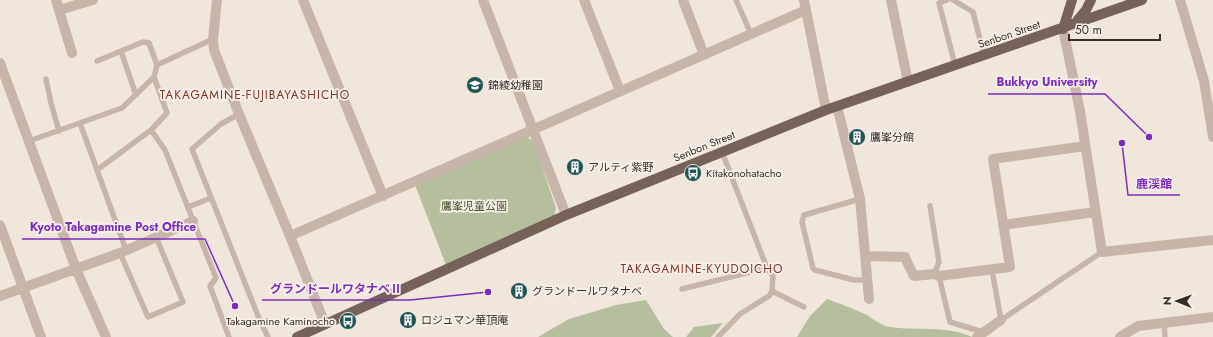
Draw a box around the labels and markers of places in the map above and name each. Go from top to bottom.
callout: Bukkyo University [988,70,1105,94]
school or university icon: 錦綾幼稚園 [465,75,485,95]
place label: 錦綾幼稚園 [488,77,543,93]
building icon: 鷹峯分館 [847,127,867,147]
place label: 鷹峯分館 [870,129,914,145]
building icon: アルティ紫野 [565,157,585,177]
place label: アルティ紫野 [588,159,653,175]
bus stop icon: Kitakonohatacho [683,163,703,183]
place label: Kitakonohatacho [706,165,782,181]
callout: 鹿渓館 [1128,171,1180,195]
callout: Kyoto Takagamine Post Office [22,215,205,239]
callout: グランドールワタナベⅡ [262,276,410,300]
building icon: グランドールワタナベ [509,281,529,301]
place label: グランドールワタナベ [532,283,642,299]
building icon: ロジュマン華頂庵 [398,310,418,330]
bus stop icon: Takagamine Kaminocho [338,311,358,331]
place label: ロジュマン華頂庵 [421,312,508,328]
place label: Takagamine Kaminocho [226,313,335,329]

